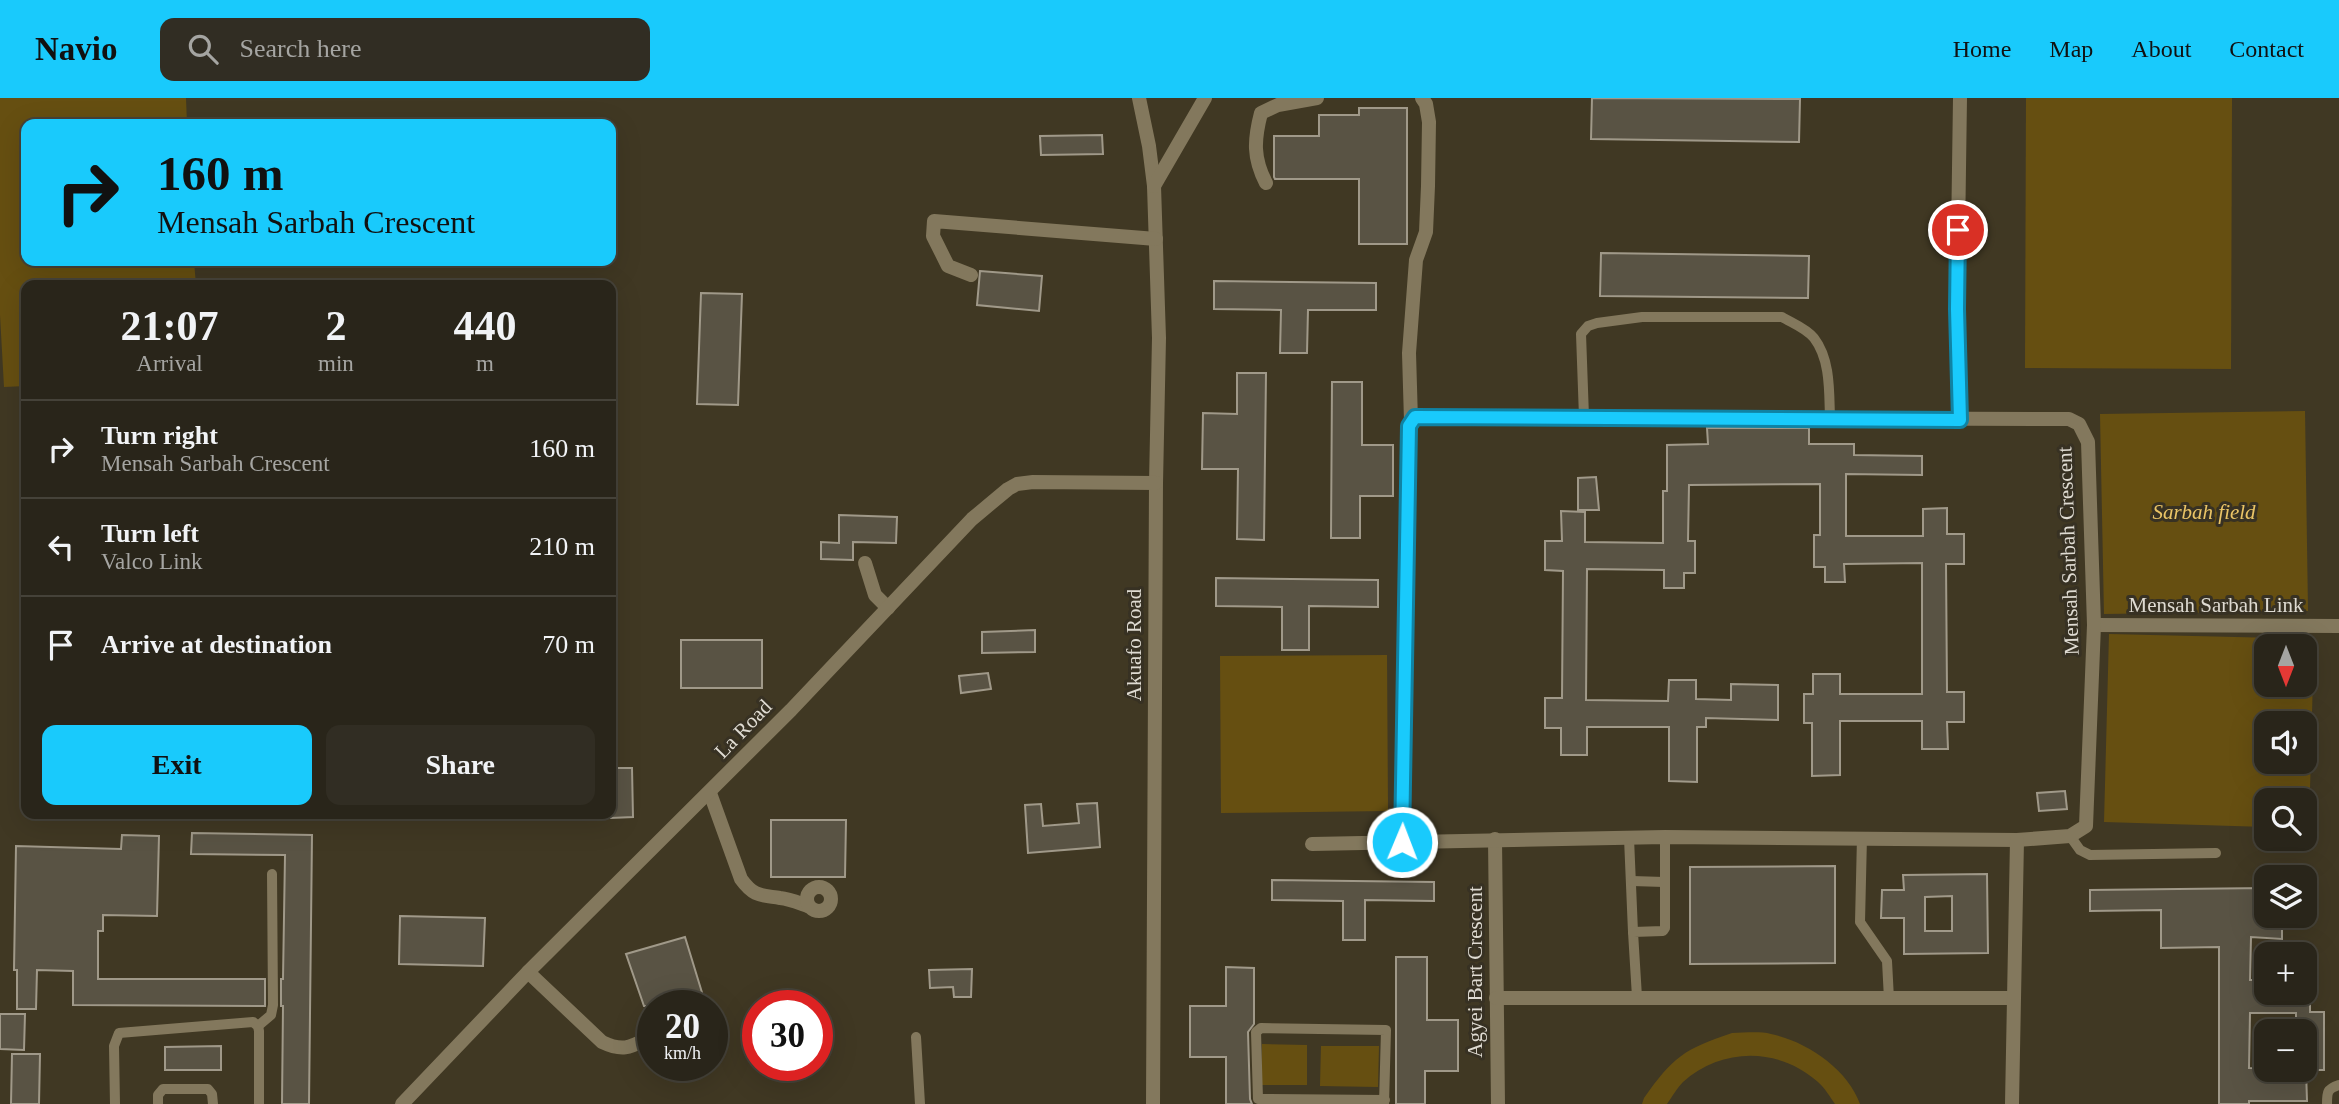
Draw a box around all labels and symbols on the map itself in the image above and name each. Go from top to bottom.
pin [1928,200,1988,260]
street label: Mensah Sarbah Crescent [2052,446,2084,656]
park label: Sarbah field [2152,500,2256,524]
street label: Akuafo Road [1122,588,1146,701]
street label: Mensah Sarbah Link [2129,593,2304,617]
north arrow [2254,634,2317,696]
street label: La Road [709,695,777,763]
position arrow [1365,805,1439,879]
street label: Agyei Bart Crescent [1463,886,1487,1058]
speed limit sign: 30 [742,990,833,1081]

